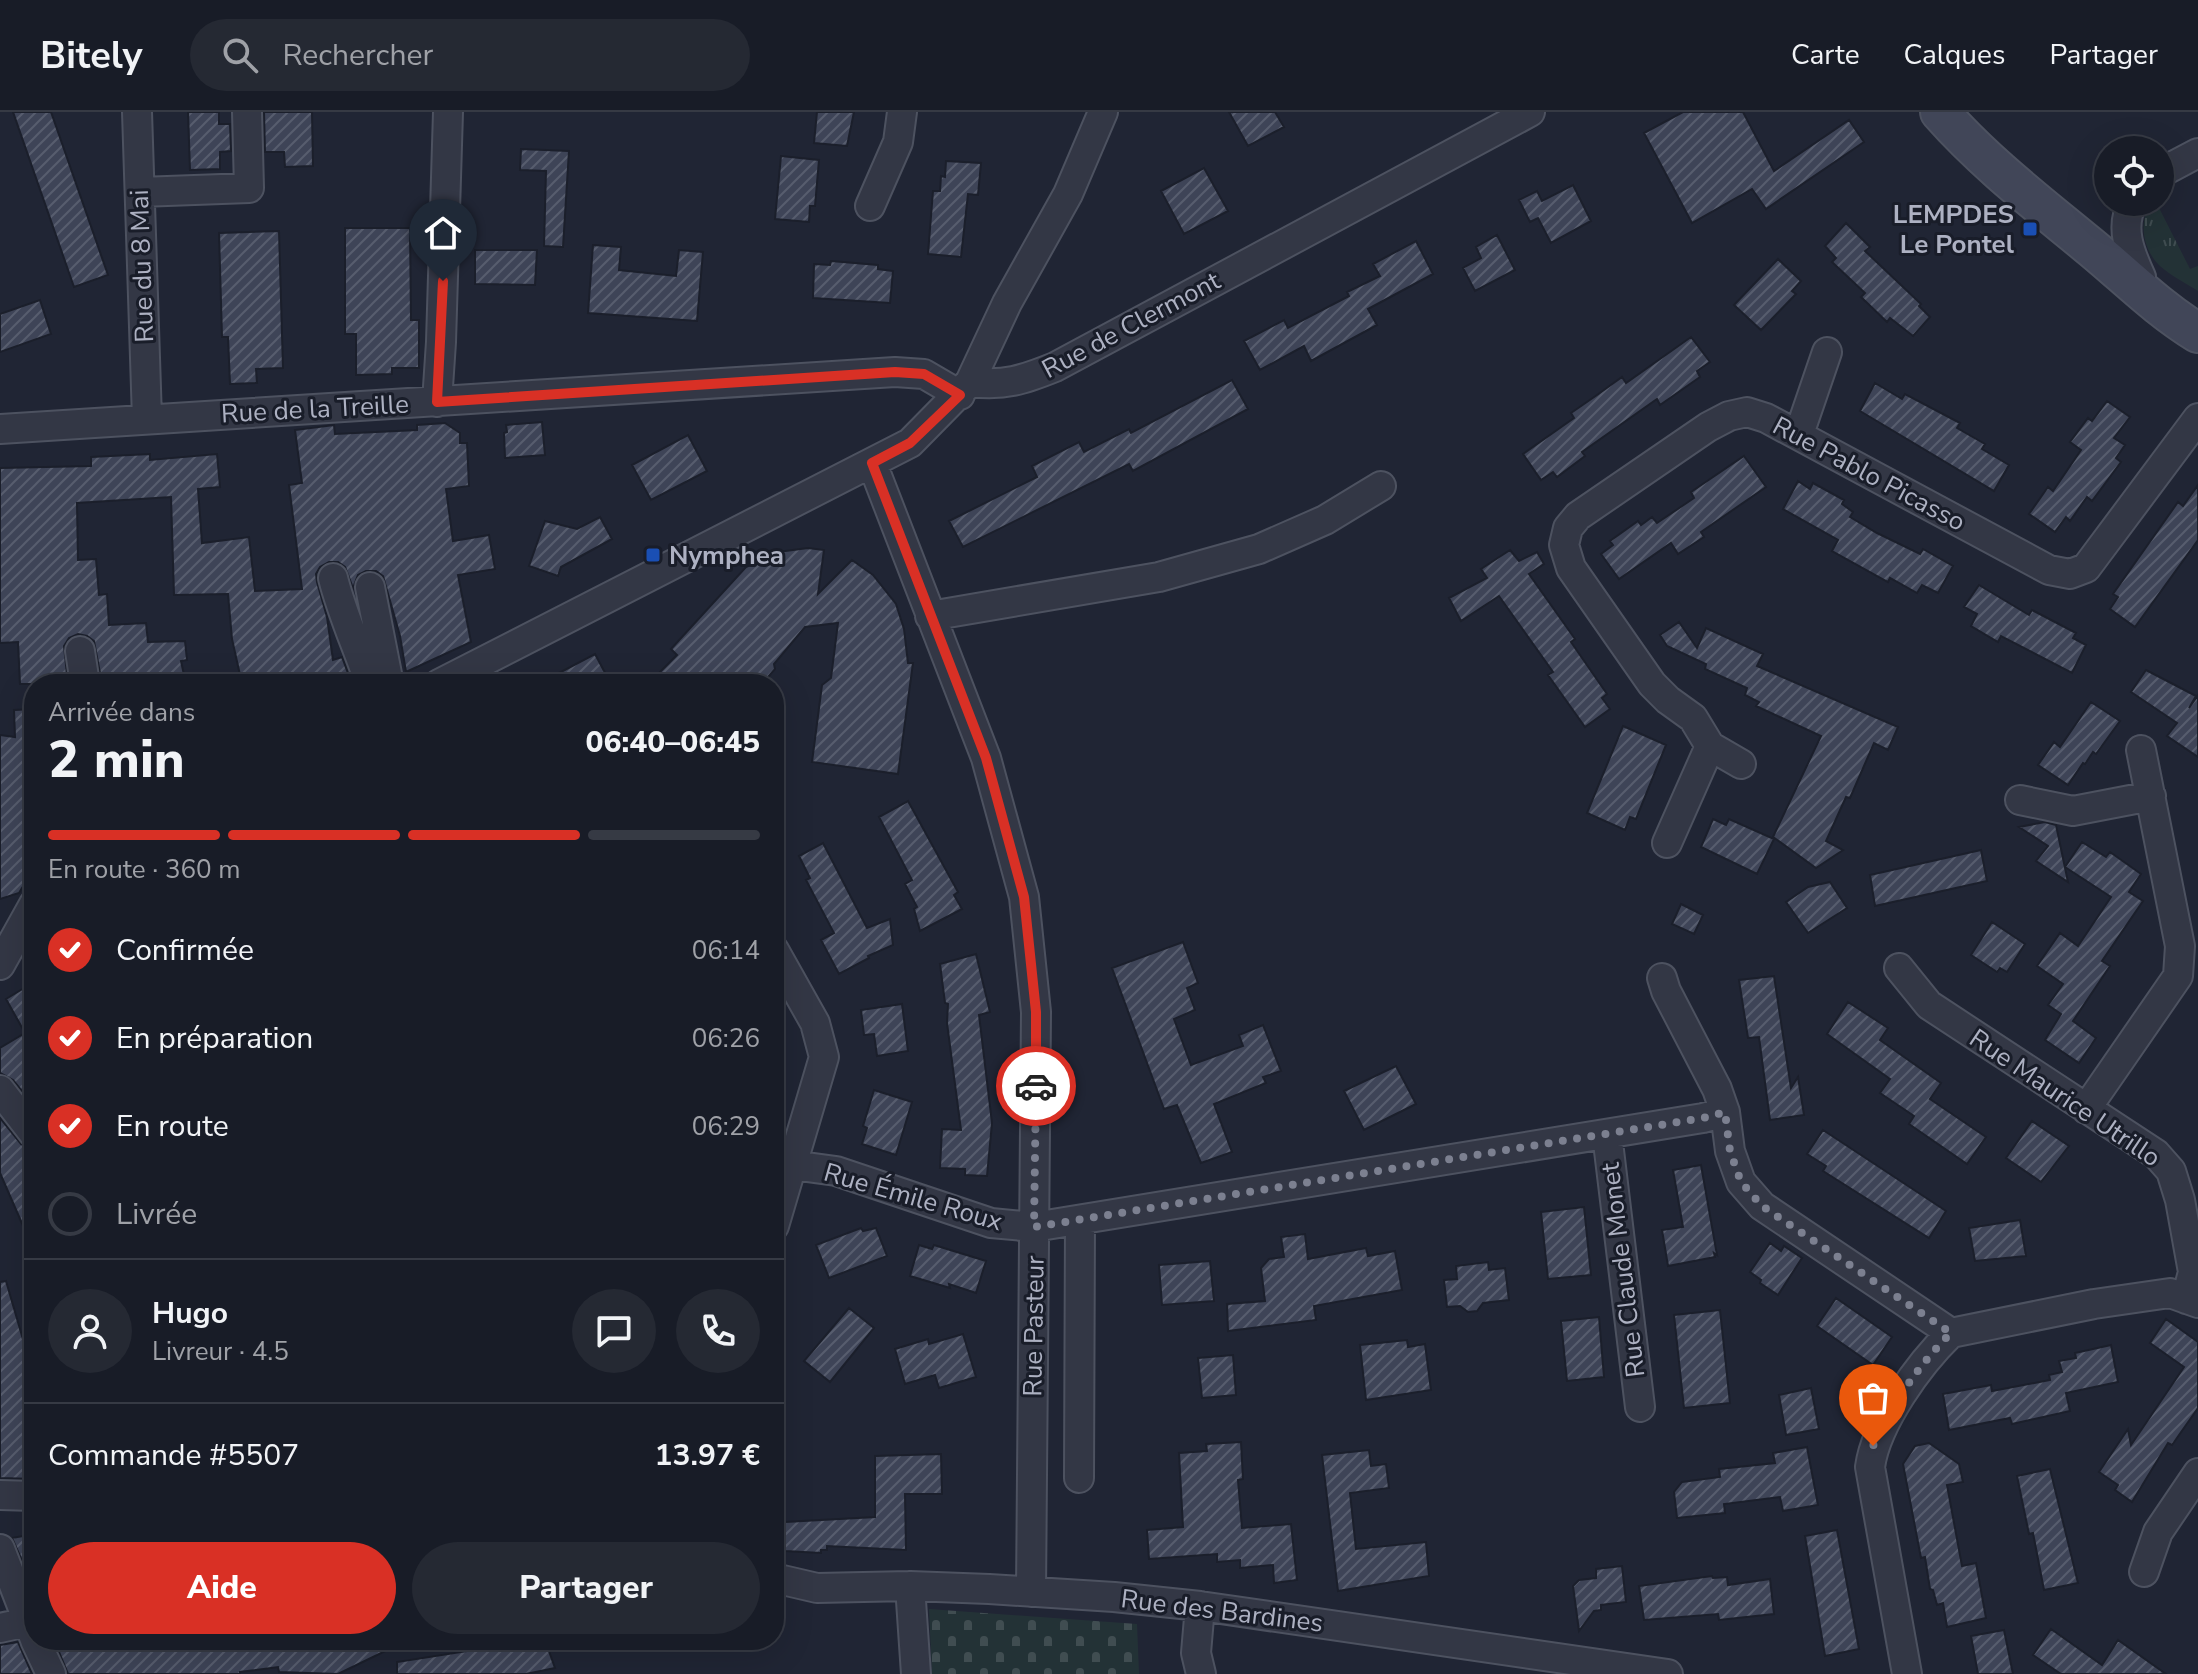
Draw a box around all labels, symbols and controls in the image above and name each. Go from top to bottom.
search box [190,19,750,91]
text: Bitely [40,30,142,81]
icon: search [218,33,262,77]
text: Rechercher [282,35,433,76]
text: Carte [1791,36,1860,74]
text: Calques [1904,36,2005,74]
text: Partager [2049,36,2158,74]
map controls [2094,136,2174,216]
button: locate [2094,136,2174,216]
street label: Rue du 8 Mai [122,189,162,343]
place label: LEMPDES Le Pontel [1893,197,2015,262]
pin [409,199,477,281]
icon: home [421,211,465,255]
marker: LEMPDES Le Pontel [2021,220,2039,238]
street label: Rue de Clermont [1036,263,1227,387]
street label: Rue de la Treille [220,387,410,431]
street label: Rue Pablo Picasso [1766,408,1972,540]
place label: Nymphea [669,538,784,573]
marker: Nymphea [644,546,662,564]
text: Arrivée dans [48,695,195,730]
text: 06:40–06:45 [585,722,760,763]
text: 2 min [48,724,185,795]
text: En route · 360 m [48,852,241,887]
icon: check [48,928,92,972]
text: Confirmée [116,930,254,971]
text: 06:14 [692,933,760,968]
icon: check [48,1016,92,1060]
text: En préparation [116,1018,313,1059]
text: 06:26 [692,1021,760,1056]
street label: Rue Maurice Utrillo [1962,1021,2168,1175]
courier [996,1046,1076,1126]
icon: car [1014,1064,1058,1108]
icon: check [48,1104,92,1148]
text: En route [116,1106,229,1147]
text: 06:29 [692,1109,760,1144]
street label: Rue Émile Roux [820,1155,1007,1239]
street label: Rue Claude Monet [1592,1160,1654,1379]
text: Livrée [116,1194,197,1235]
street label: Rue Pasteur [1015,1254,1053,1397]
button: person [48,1289,132,1373]
button: chat [572,1289,656,1373]
button: phone [676,1289,760,1373]
text: Hugo [152,1293,228,1334]
text: Livreur · 4.5 [152,1334,289,1369]
pin [1839,1364,1907,1446]
icon: bag [1851,1376,1895,1420]
text: Commande #5507 [48,1435,299,1476]
text: 13.97 € [654,1435,760,1476]
button: Aide [48,1542,396,1634]
button: Partager [412,1542,760,1634]
street label: Rue des Bardines [1119,1581,1325,1641]

